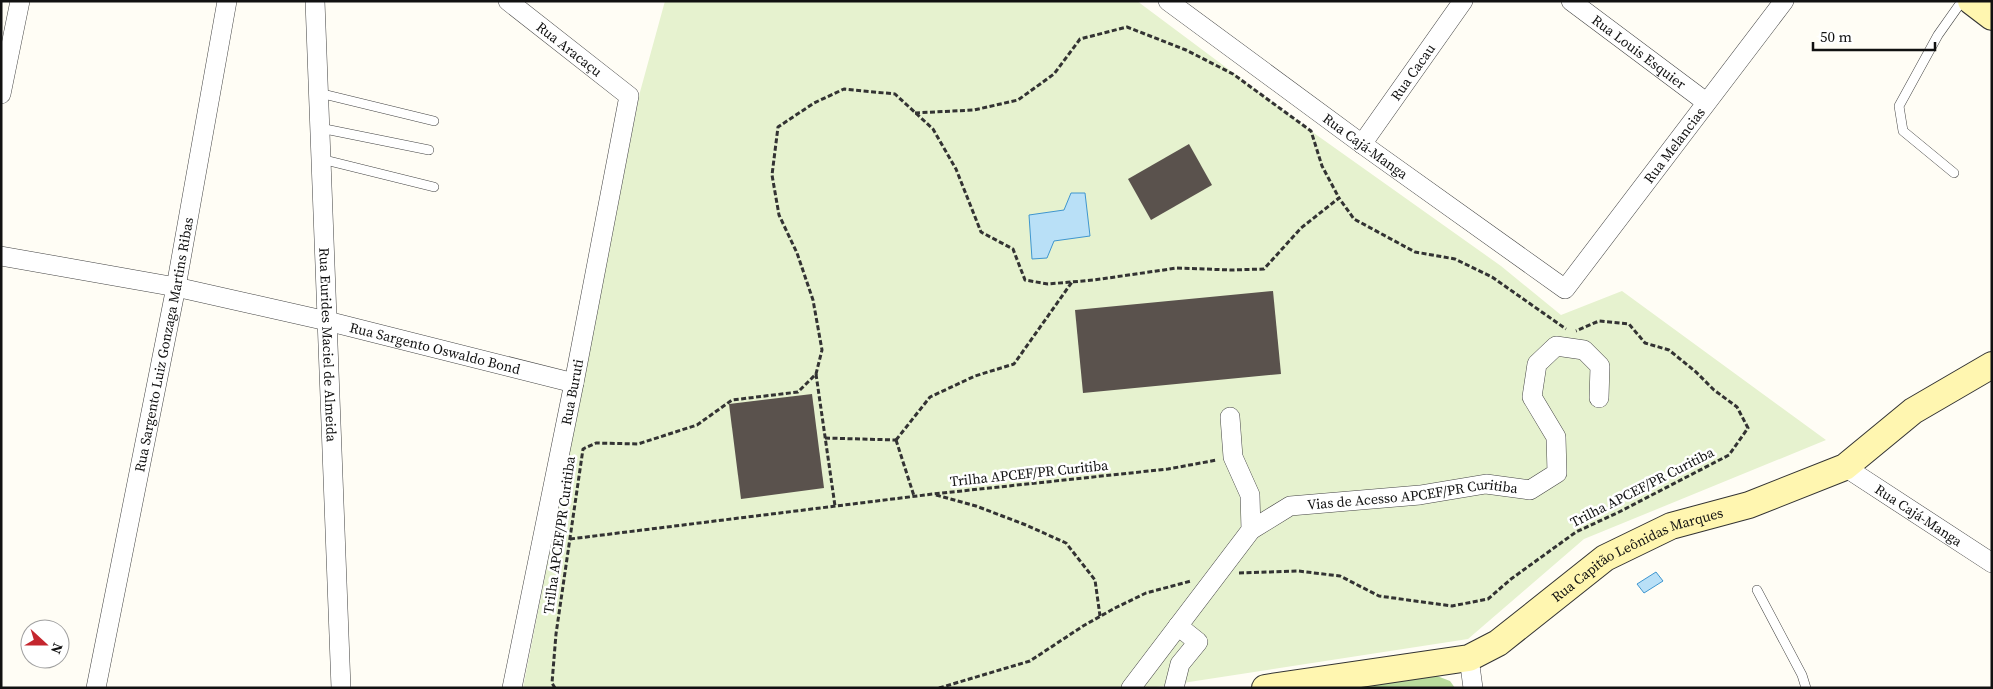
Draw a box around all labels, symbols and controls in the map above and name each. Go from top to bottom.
street label: Rua Louis Esquier [1588,10,1690,94]
street label: Rua Aracaçu [532,17,607,81]
scale bar [1813,20,1936,52]
text: 50 m [1820,26,1852,47]
street label: Rua Cacau [1386,40,1440,105]
street label: Rua Melancias [1639,103,1710,187]
street label: Rua Cajá-Manga [1319,108,1413,184]
street label: Rua Sargento Luiz Gonzaga Martins Ribas [129,216,198,474]
street label: Rua Eurides Maciel de Almeida [314,247,342,443]
street label: Rua Sargento Oswaldo Bond [348,317,523,379]
street label: Rua Buruti [556,357,588,427]
street label: Trilha APCEF/PR Curitiba [1567,442,1718,532]
street label: Trilha APCEF/PR Curitiba [538,454,580,615]
street label: Trilha APCEF/PR Curitiba [949,455,1110,491]
street label: Vias de Acesso APCEF/PR Curitiba [1306,474,1520,515]
street label: Rua Cajá-Manga [1871,479,1967,551]
street label: Rua Capitão Leônidas Marques [1547,502,1725,607]
north arrow [20,619,70,669]
text: N [46,640,68,657]

